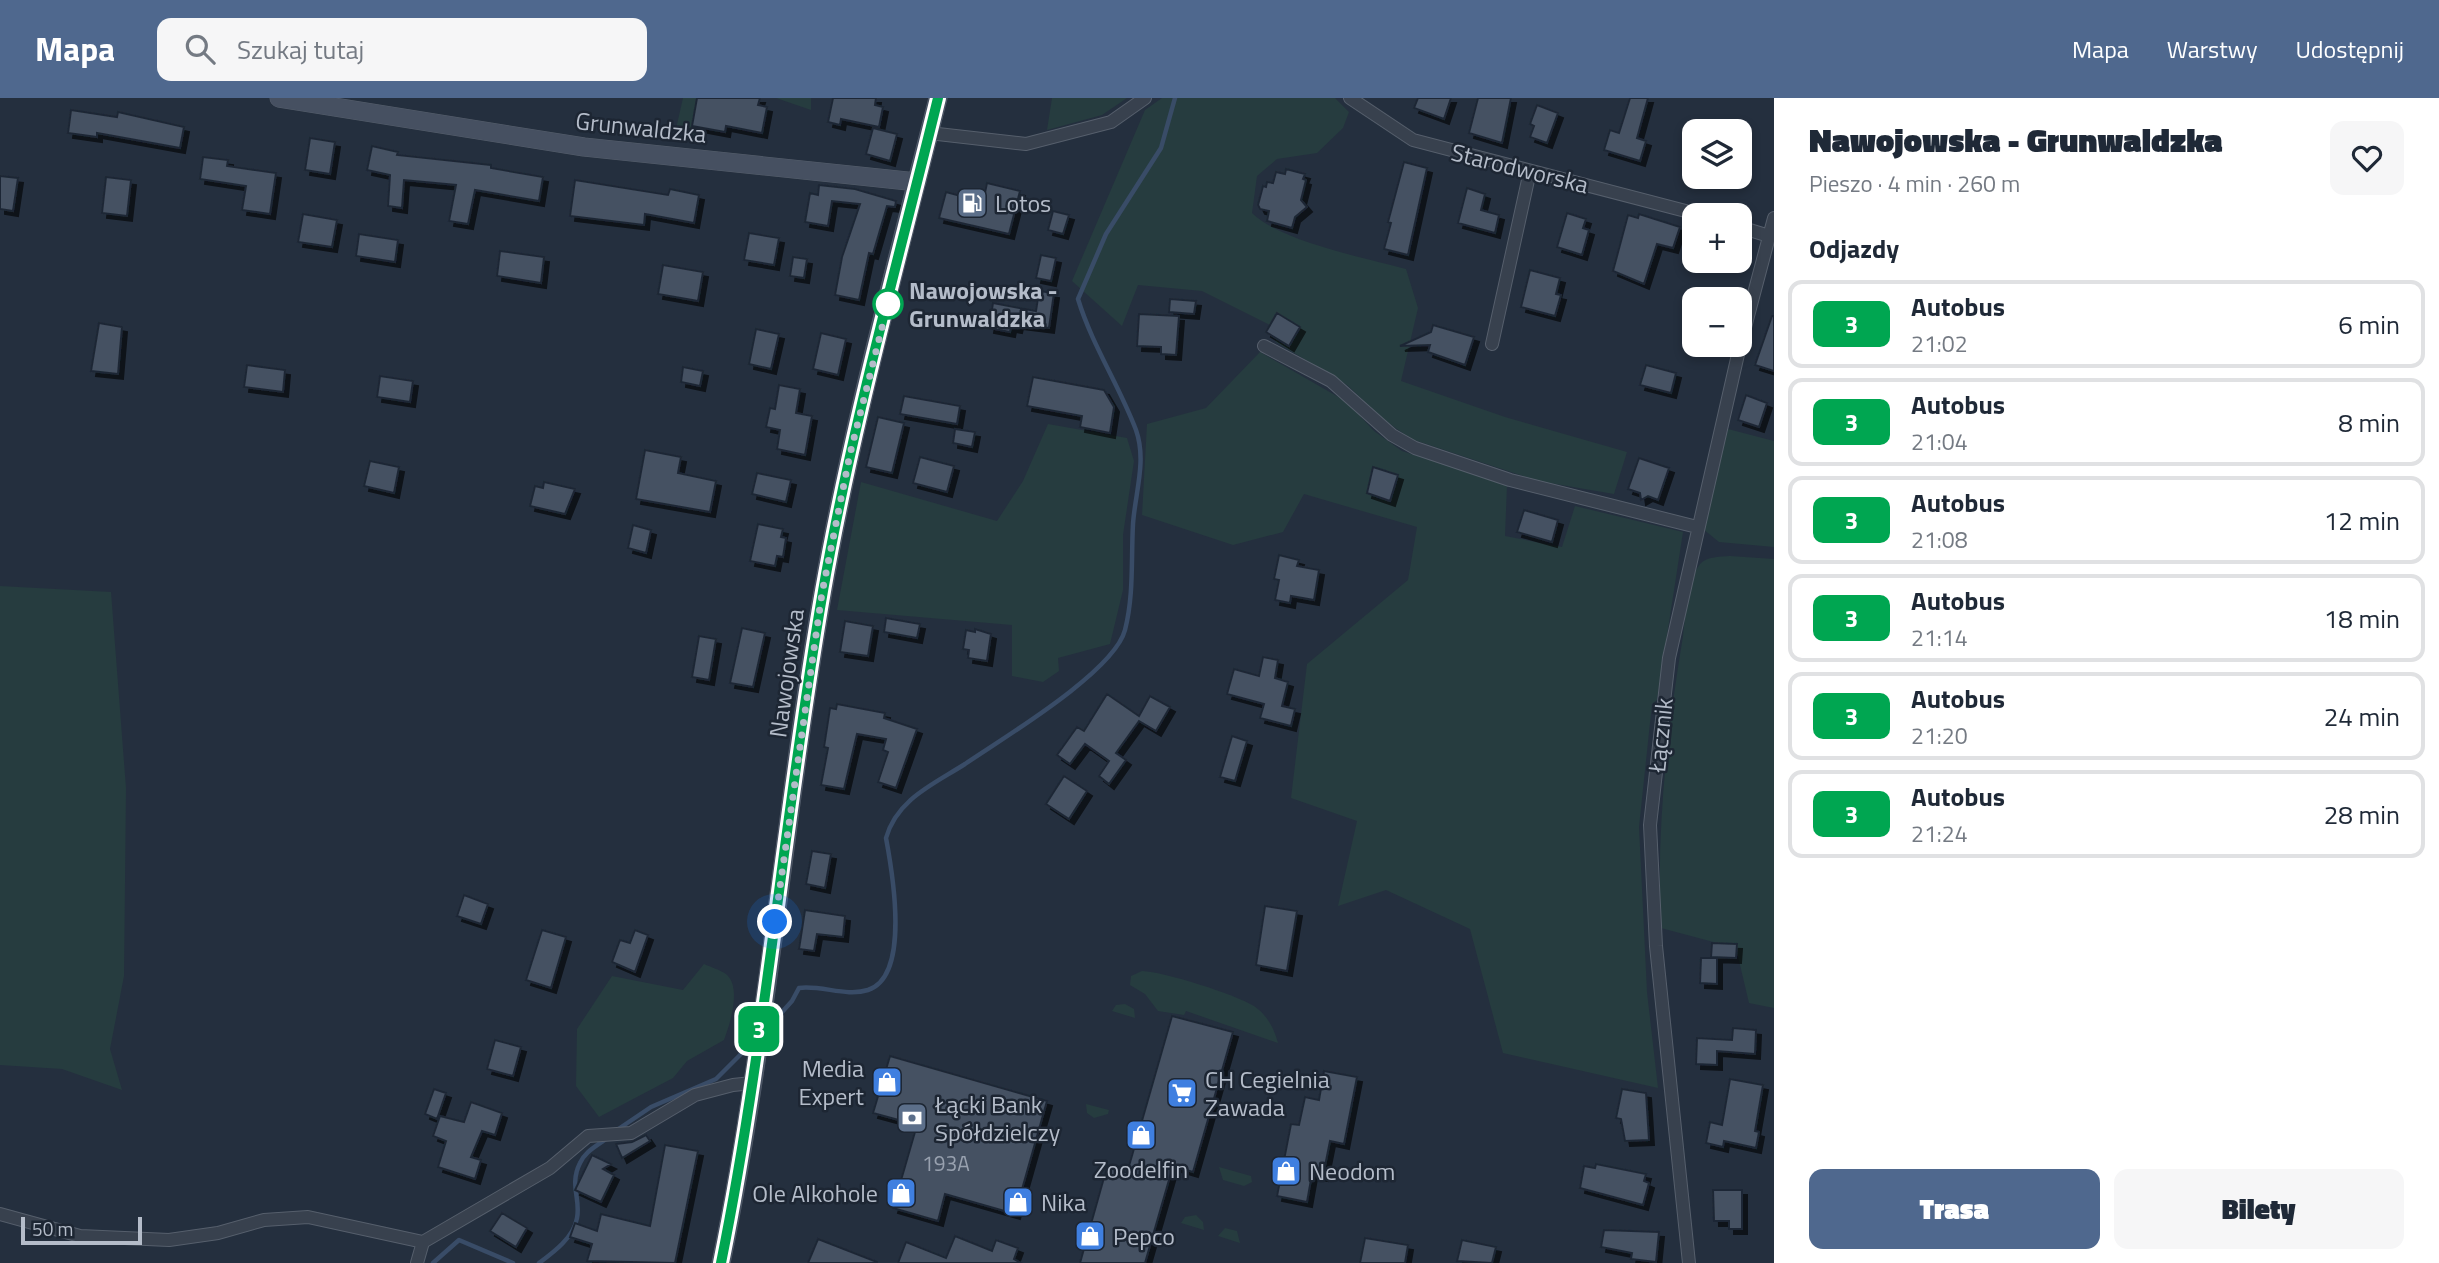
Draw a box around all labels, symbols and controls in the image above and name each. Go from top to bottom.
search box [157,18,647,81]
text: Mapa [35,24,115,74]
icon: search [181,30,219,68]
text: Szukaj tutaj [237,30,364,69]
text: Mapa [2072,31,2129,67]
text: Warstwy [2167,31,2258,67]
text: Udostępnij [2296,31,2404,67]
street label: Grunwaldzka [574,102,708,152]
text: Nawojowska - Grunwaldzka [1809,115,2223,165]
map controls [1682,119,1752,357]
button: layers [1682,119,1752,189]
button: heart [2330,121,2404,195]
street label: Starodworska [1448,134,1592,202]
text: Pieszo · 4 min · 260 m [1809,166,2020,201]
place label: Lotos [995,185,1051,221]
fuel station icon: Lotos [955,186,989,220]
button: + [1682,203,1752,273]
text: Odjazdy [1809,229,1899,268]
place label: Nawojowska - Grunwaldzka [909,272,1058,336]
button: − [1682,287,1752,357]
text: Autobus [1911,287,2005,326]
marker: Nawojowska - Grunwaldzka [873,289,903,319]
text: 6 min [2338,305,2400,344]
text: 3 [1845,306,1858,342]
text: 21:02 [1911,326,1968,361]
text: Autobus [1911,385,2005,424]
text: 8 min [2338,403,2400,442]
text: 3 [1845,404,1858,440]
text: 21:04 [1911,424,1968,459]
text: Autobus [1911,483,2005,522]
text: 12 min [2324,501,2400,540]
text: 3 [1845,502,1858,538]
text: 21:08 [1911,522,1968,557]
text: Autobus [1911,581,2005,620]
text: 18 min [2324,599,2400,638]
text: 3 [1845,600,1858,636]
street label: Nawojowska [759,606,813,740]
text: 21:14 [1911,620,1968,655]
text: Autobus [1911,679,2005,718]
street label: Łącznik [1638,696,1682,775]
text: 24 min [2324,697,2400,736]
text: 3 [1845,698,1858,734]
text: 21:20 [1911,718,1968,753]
text: Autobus [1911,777,2005,816]
text: 28 min [2324,795,2400,834]
text: 3 [1845,796,1858,832]
text: 21:24 [1911,816,1968,851]
your location [757,904,792,939]
line badge: 3 [736,1006,782,1052]
text: 3 [752,1011,766,1047]
place label: Media Expert [798,1050,865,1114]
place label: CH Cegielnia Zawada [1205,1061,1330,1125]
shop icon: Media Expert [870,1065,904,1099]
supermarket icon: CH Cegielnia Zawada [1165,1076,1199,1110]
place label: Łącki Bank Spółdzielczy [934,1086,1061,1150]
bank icon: Łącki Bank Spółdzielczy [895,1101,929,1135]
shop icon: Zoodelfin [1124,1118,1158,1152]
house number: 193A [922,1147,970,1179]
place label: Zoodelfin [1094,1151,1188,1187]
place label: Neodom [1309,1153,1395,1189]
shop icon: Neodom [1269,1154,1303,1188]
button: Trasa [1809,1169,2100,1249]
button: Bilety [2114,1169,2404,1249]
place label: Ole Alkohole [752,1175,878,1211]
shop icon: Ole Alkohole [884,1176,918,1210]
place label: Nika [1041,1184,1086,1220]
shop icon: Nika [1001,1185,1035,1219]
scale bar [21,1214,142,1246]
text: 50 m [32,1214,73,1243]
place label: Pepco [1113,1218,1175,1254]
shop icon: Pepco [1073,1219,1107,1253]

